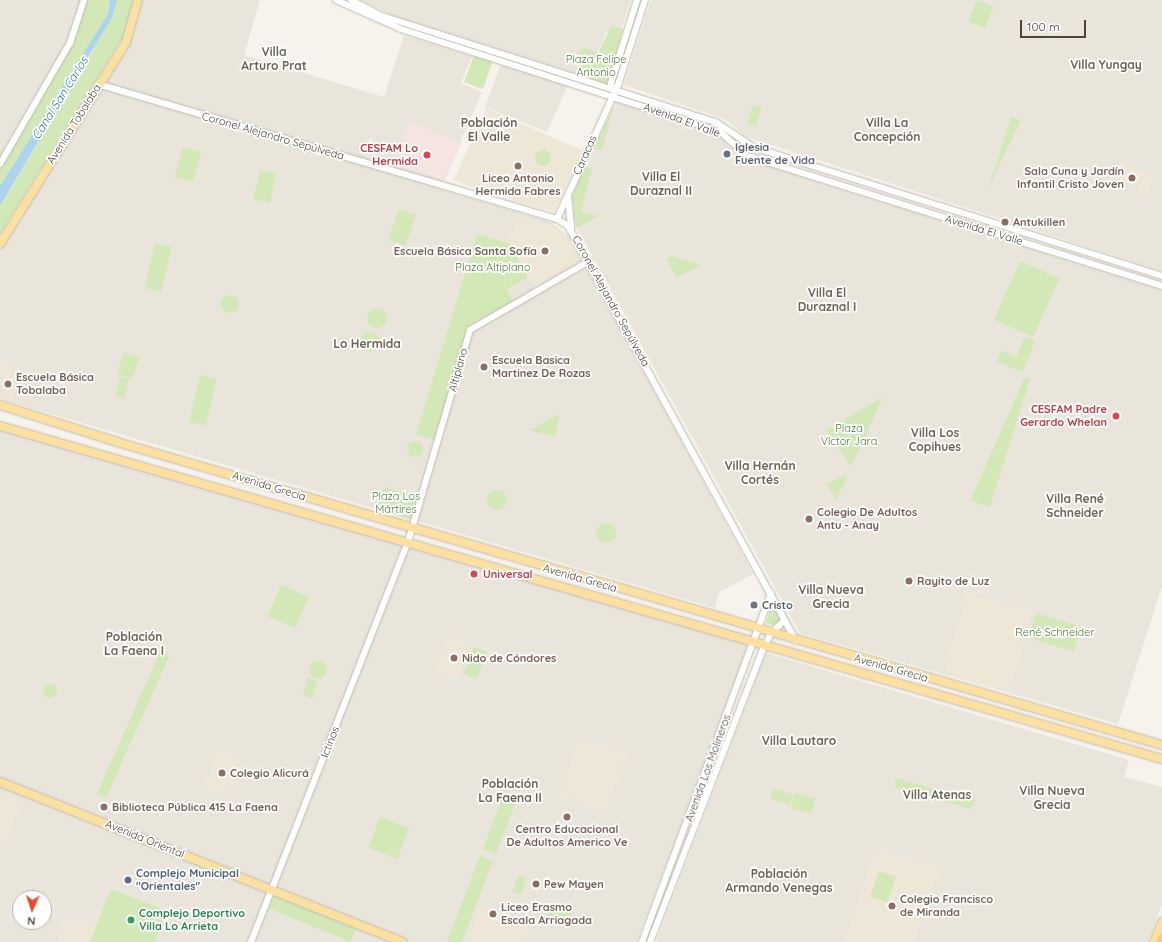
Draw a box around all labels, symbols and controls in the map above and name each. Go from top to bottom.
scale bar [1022,12,1088,38]
text: 100 m [1027,19,1060,34]
district label: Villa Arturo Prat [241,45,307,73]
park label: Plaza Felipe Antonio [566,53,626,79]
water label: Canal San Carlos [29,54,91,142]
district label: Villa Yungay [1070,58,1142,72]
street label: Avenida Tobalaba [44,82,104,166]
street label: Avenida El Valle [642,100,722,140]
street label: Coronel Alejandro Sepúlveda [200,109,346,163]
district label: Población El Valle [461,116,517,144]
district label: Villa La Concepción [854,116,920,144]
street label: Caracas [570,133,600,177]
place label: Iglesia Fuente de Vida [735,141,815,167]
place label: CESFAM Lo Hermida [360,142,418,168]
marker: CESFAM Lo Hermida [421,149,433,161]
marker: Iglesia Fuente de Vida [722,149,732,159]
marker: Liceo Antonio Hermida Fabres [513,161,523,171]
place label: Sala Cuna y Jardín Infantil Cristo Joven [1017,165,1124,191]
district label: Villa El Duraznal II [630,170,692,198]
place label: Liceo Antonio Hermida Fabres [476,172,560,198]
marker: Sala Cuna y Jardín Infantil Cristo Joven [1127,173,1137,183]
street label: Avenida El Valle [944,212,1024,248]
place label: Antukillen [1013,215,1065,229]
marker: Antukillen [1000,217,1010,227]
street label: Coronel Alejandro Sepúlveda [569,233,653,369]
place label: Escuela Básica Santa Sofía [394,244,537,258]
marker: Escuela Básica Santa Sofía [540,246,550,256]
park label: Plaza Altiplano [455,260,531,274]
district label: Villa El Duraznal I [798,286,856,314]
district label: Lo Hermida [333,337,401,351]
street label: Altiplano [446,347,470,393]
place label: Escuela Basica Martinez De Rozas [492,354,591,380]
marker: Escuela Basica Martinez De Rozas [479,362,489,372]
place label: Escuela Básica Tobalaba [16,371,94,397]
marker: Escuela Básica Tobalaba [3,379,13,389]
place label: CESFAM Padre Gerardo Whelan [1020,403,1107,429]
marker: CESFAM Padre Gerardo Whelan [1110,410,1122,422]
park label: Plaza Víctor Jara [821,422,877,448]
district label: Villa Los Copihues [909,426,961,454]
district label: Villa Hernán Cortés [724,459,796,487]
street label: Avenida Grecia [231,469,307,503]
park label: Plaza Los Mártires [372,490,420,516]
district label: Villa René Schneider [1046,492,1104,520]
place label: Colegio De Adultos Antu - Anay [817,506,917,532]
marker: Colegio De Adultos Antu - Anay [804,514,814,524]
street label: Avenida Grecia [541,561,619,595]
place label: Universal [483,567,533,581]
marker: Universal [468,568,480,580]
place label: Rayito de Luz [917,574,989,588]
marker: Rayito de Luz [904,576,914,586]
district label: Villa Nueva Grecia [798,583,864,611]
place label: Cristo [762,598,793,612]
marker: Cristo [749,600,759,610]
park label: René Schneider [1015,625,1095,639]
district label: Población La Faena I [104,630,164,658]
place label: Nido de Cóndores [462,651,556,665]
street label: Avenida Grecia [852,651,930,685]
marker: Nido de Cóndores [449,653,459,663]
street label: Avenida Los Molineros [682,712,734,824]
street label: Ictinos [318,724,342,760]
district label: Villa Lautaro [762,734,836,748]
place label: Colegio Alicurá [230,766,309,780]
marker: Colegio Alicurá [217,768,227,778]
district label: Población La Faena II [478,777,542,805]
district label: Villa Nueva Grecia [1019,784,1085,812]
district label: Villa Atenas [903,788,971,802]
place label: Biblioteca Pública 415 La Faena [112,800,278,814]
marker: Biblioteca Pública 415 La Faena [99,802,109,812]
marker: Centro Educacional De Adultos Americo Ve [562,812,572,822]
street label: Avenida Oriental [103,817,187,861]
place label: Centro Educacional De Adultos Americo Ve [506,823,628,849]
place label: Complejo Municipal "Orientales" [136,867,239,893]
district label: Población Armando Venegas [725,867,833,895]
marker: Complejo Municipal "Orientales" [123,875,133,885]
place label: Pew Mayen [544,877,604,891]
marker: Pew Mayen [531,879,541,889]
north arrow [12,890,52,930]
place label: Colegio Francisco de Miranda [900,893,993,919]
place label: Liceo Erasmo Escala Arriagada [501,901,592,927]
marker: Colegio Francisco de Miranda [887,901,897,911]
place label: Complejo Deportivo Villa Lo Arrieta [139,907,245,933]
marker: Liceo Erasmo Escala Arriagada [488,909,498,919]
text: N [27,914,36,928]
marker: Complejo Deportivo Villa Lo Arrieta [126,915,136,925]

